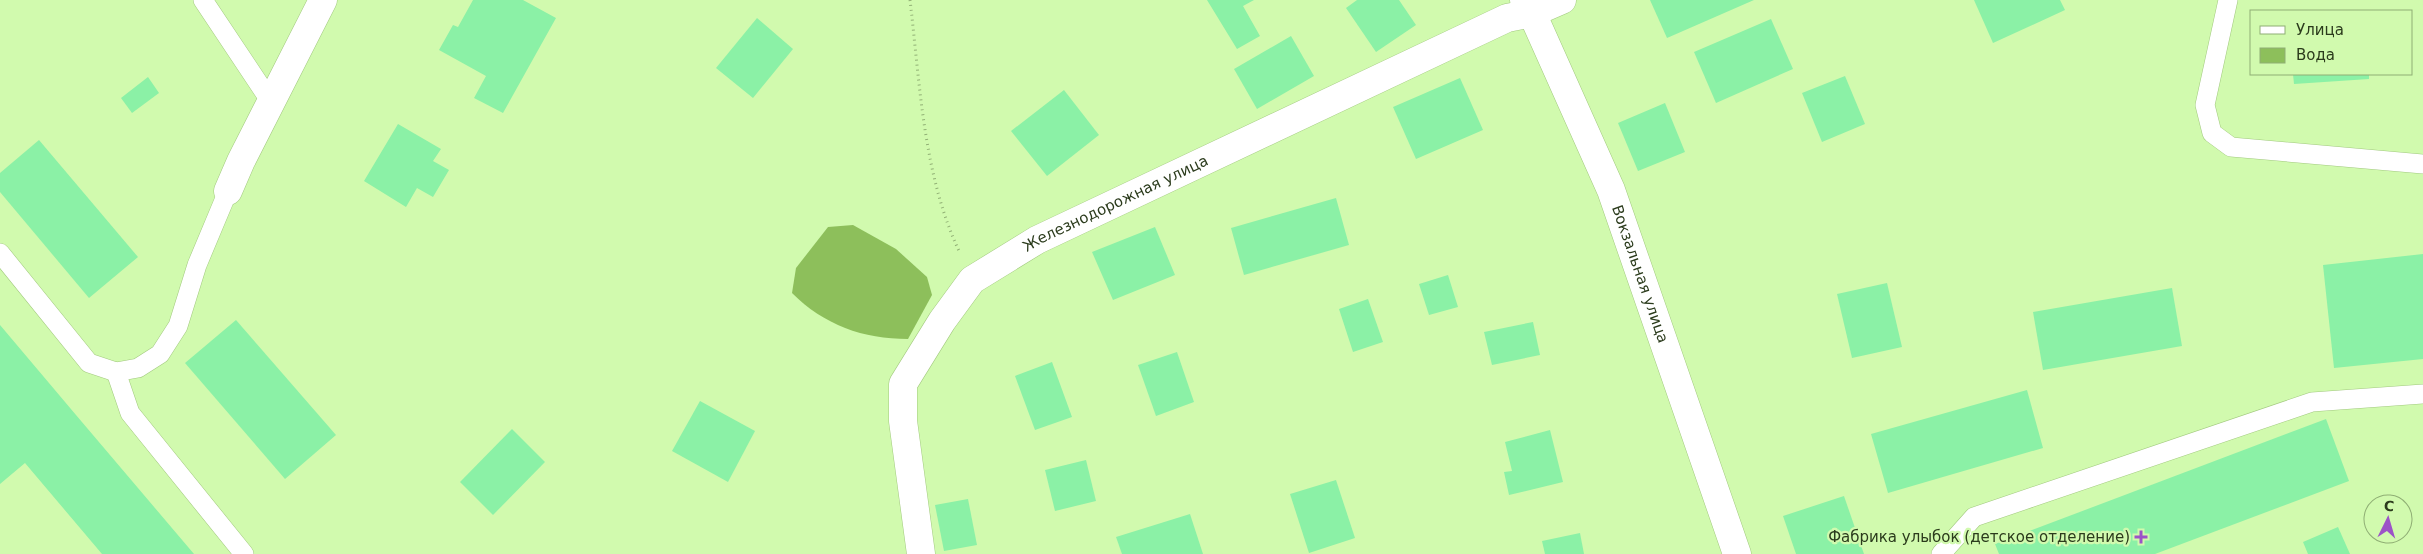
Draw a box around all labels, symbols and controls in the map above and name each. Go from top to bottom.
legend [2250,10,2413,75]
text: Улица [2296,21,2344,39]
text: Вода [2296,46,2335,64]
street label: Железнодорожная улица [1019,151,1211,256]
street label: Вокзальная улица [1608,203,1672,345]
north arrow [2363,494,2413,544]
text: С [2383,498,2395,514]
place label: Фабрика улыбок (детское отделение) [1828,528,2130,546]
marker: Фабрика улыбок (детское отделение) [2134,530,2148,544]

